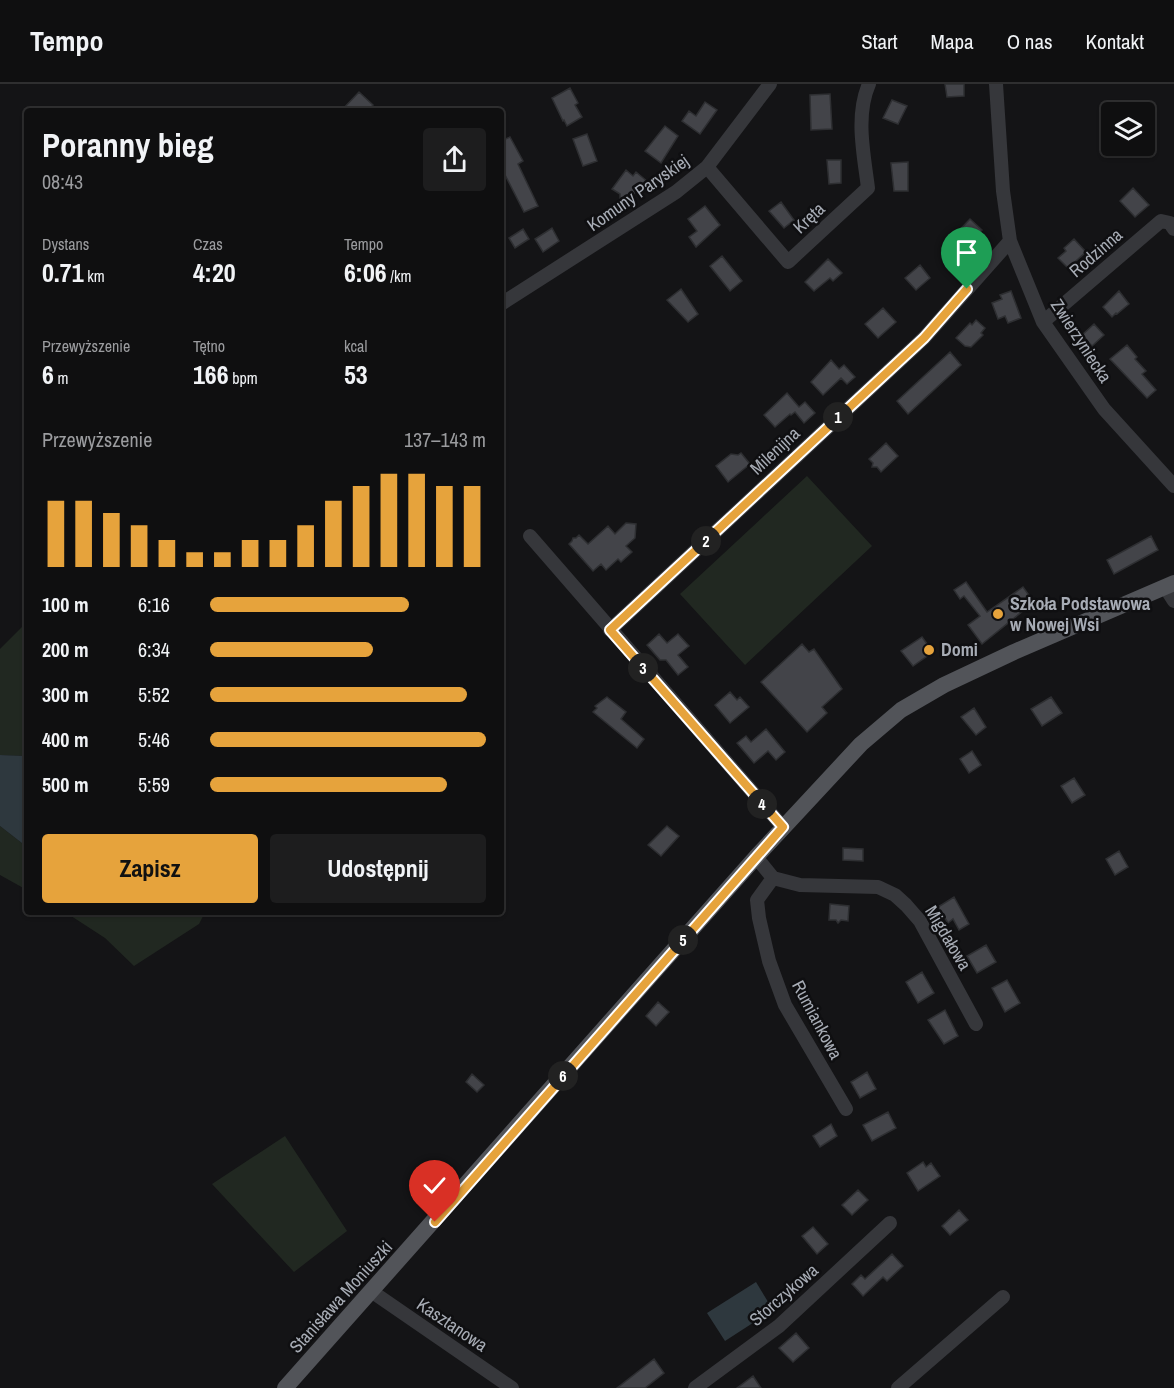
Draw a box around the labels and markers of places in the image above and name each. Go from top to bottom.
pin [941,227,992,289]
pin: 1 [823,402,853,432]
pin: 2 [691,526,721,556]
place label: Szkoła Podstawowa w Nowej Wsi [1010,591,1151,637]
marker: Szkoła Podstawowa w Nowej Wsi [991,607,1005,621]
place label: Domi [941,637,978,662]
marker: Domi [922,643,936,657]
pin: 3 [628,653,658,683]
pin: 4 [747,789,777,819]
pin: 5 [668,925,698,955]
pin: 6 [548,1061,578,1091]
pin [409,1160,460,1222]

